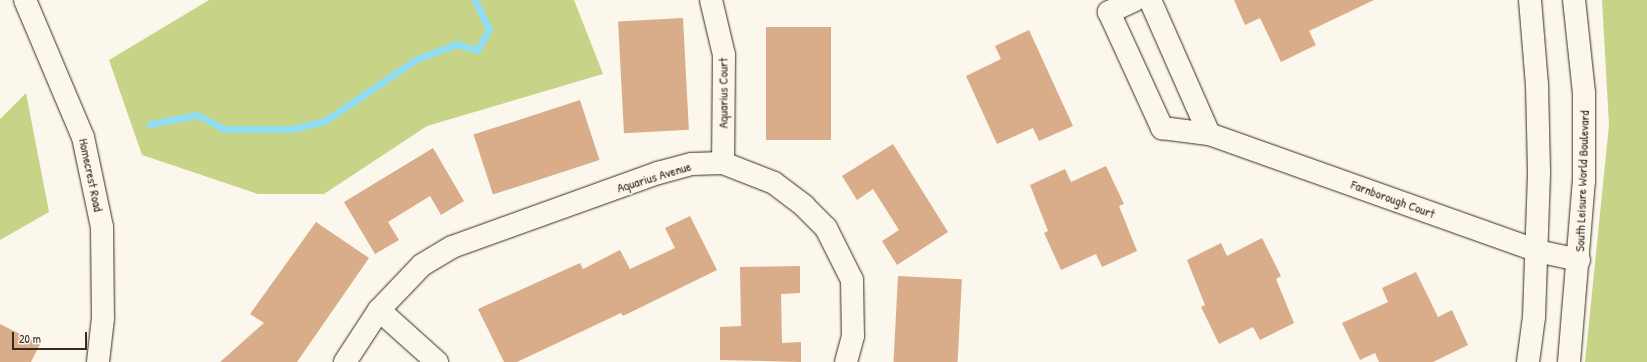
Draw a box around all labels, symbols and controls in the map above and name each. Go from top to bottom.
street label: Aquarius Court [715,58,731,128]
street label: South Leisure World Boulevard [1572,110,1592,252]
street label: Homecrest Road [76,137,106,213]
street label: Aquarius Avenue [615,158,693,196]
street label: Farnborough Court [1349,177,1437,221]
scale bar [14,324,89,350]
text: 20 m [19,330,41,347]

